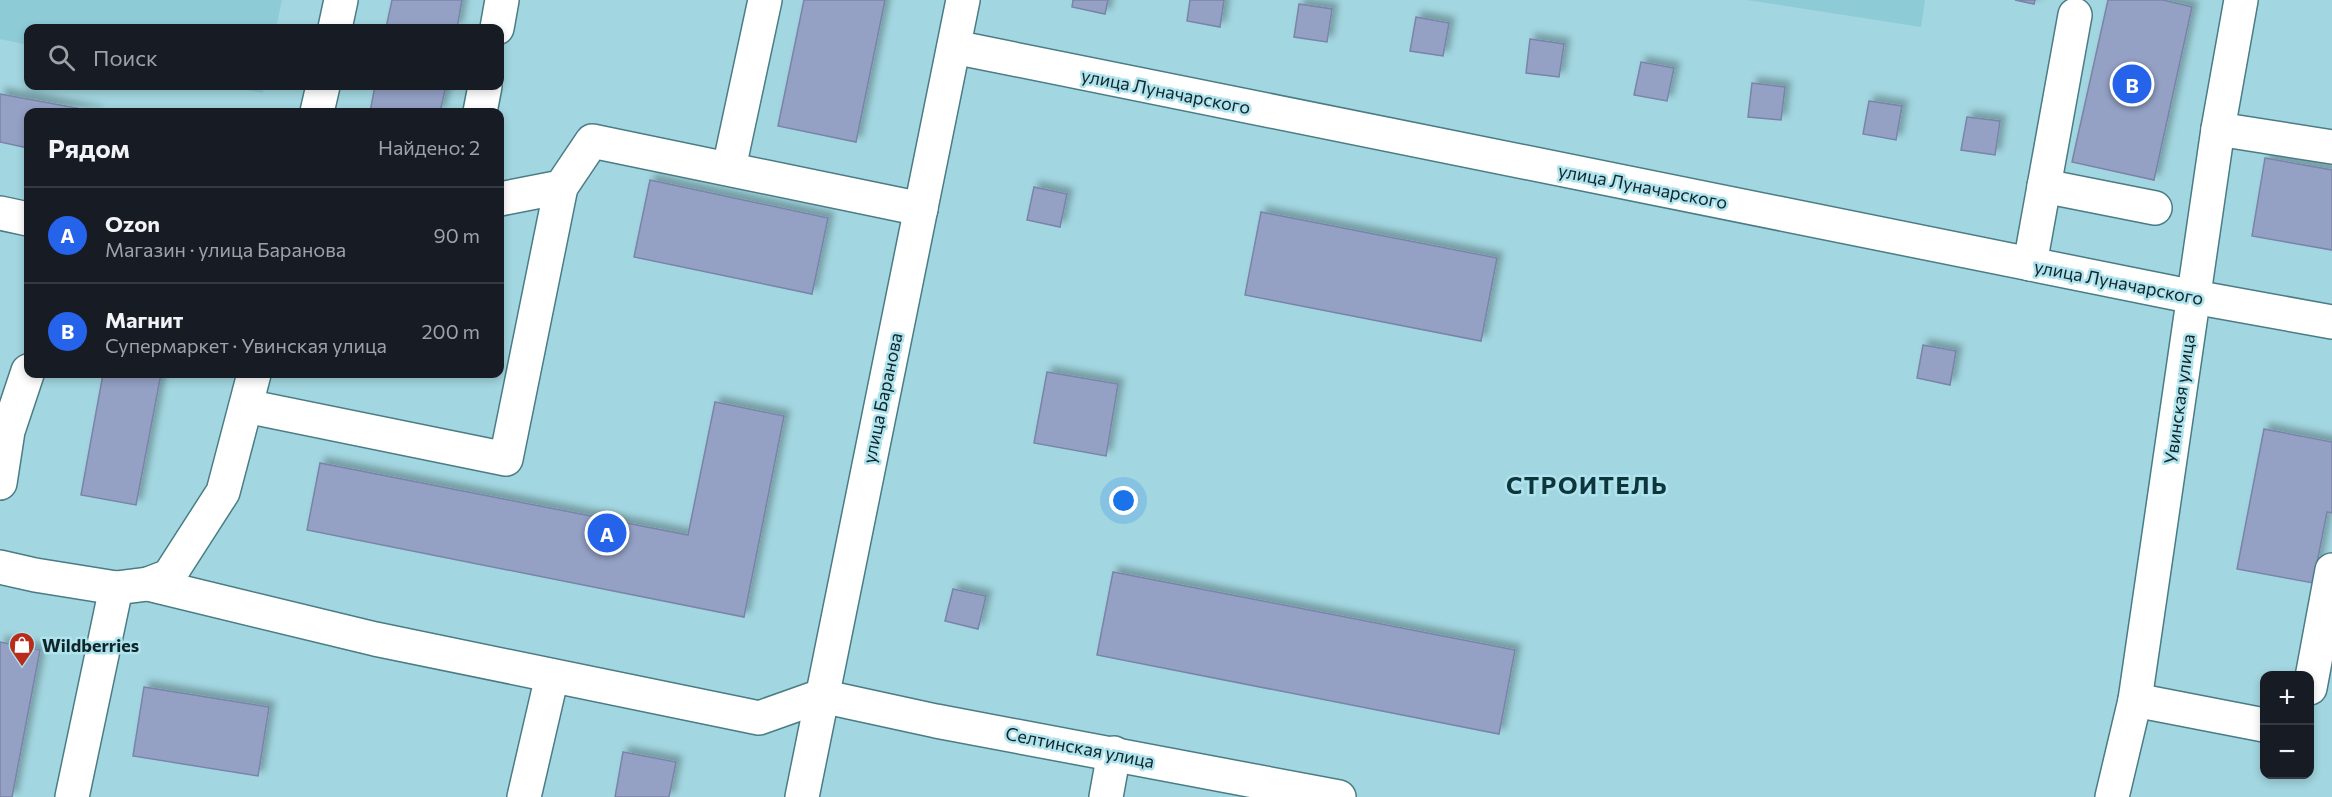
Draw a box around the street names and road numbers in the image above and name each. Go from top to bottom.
street label: улица Луначарского [1080,64,1252,118]
street label: улица Луначарского [1557,159,1729,213]
street label: улица Луначарского [2033,255,2205,309]
street label: улица Баранова [857,331,907,465]
street label: Увинская улица [2159,333,2199,465]
street label: Селтинская улица [1004,722,1156,772]

